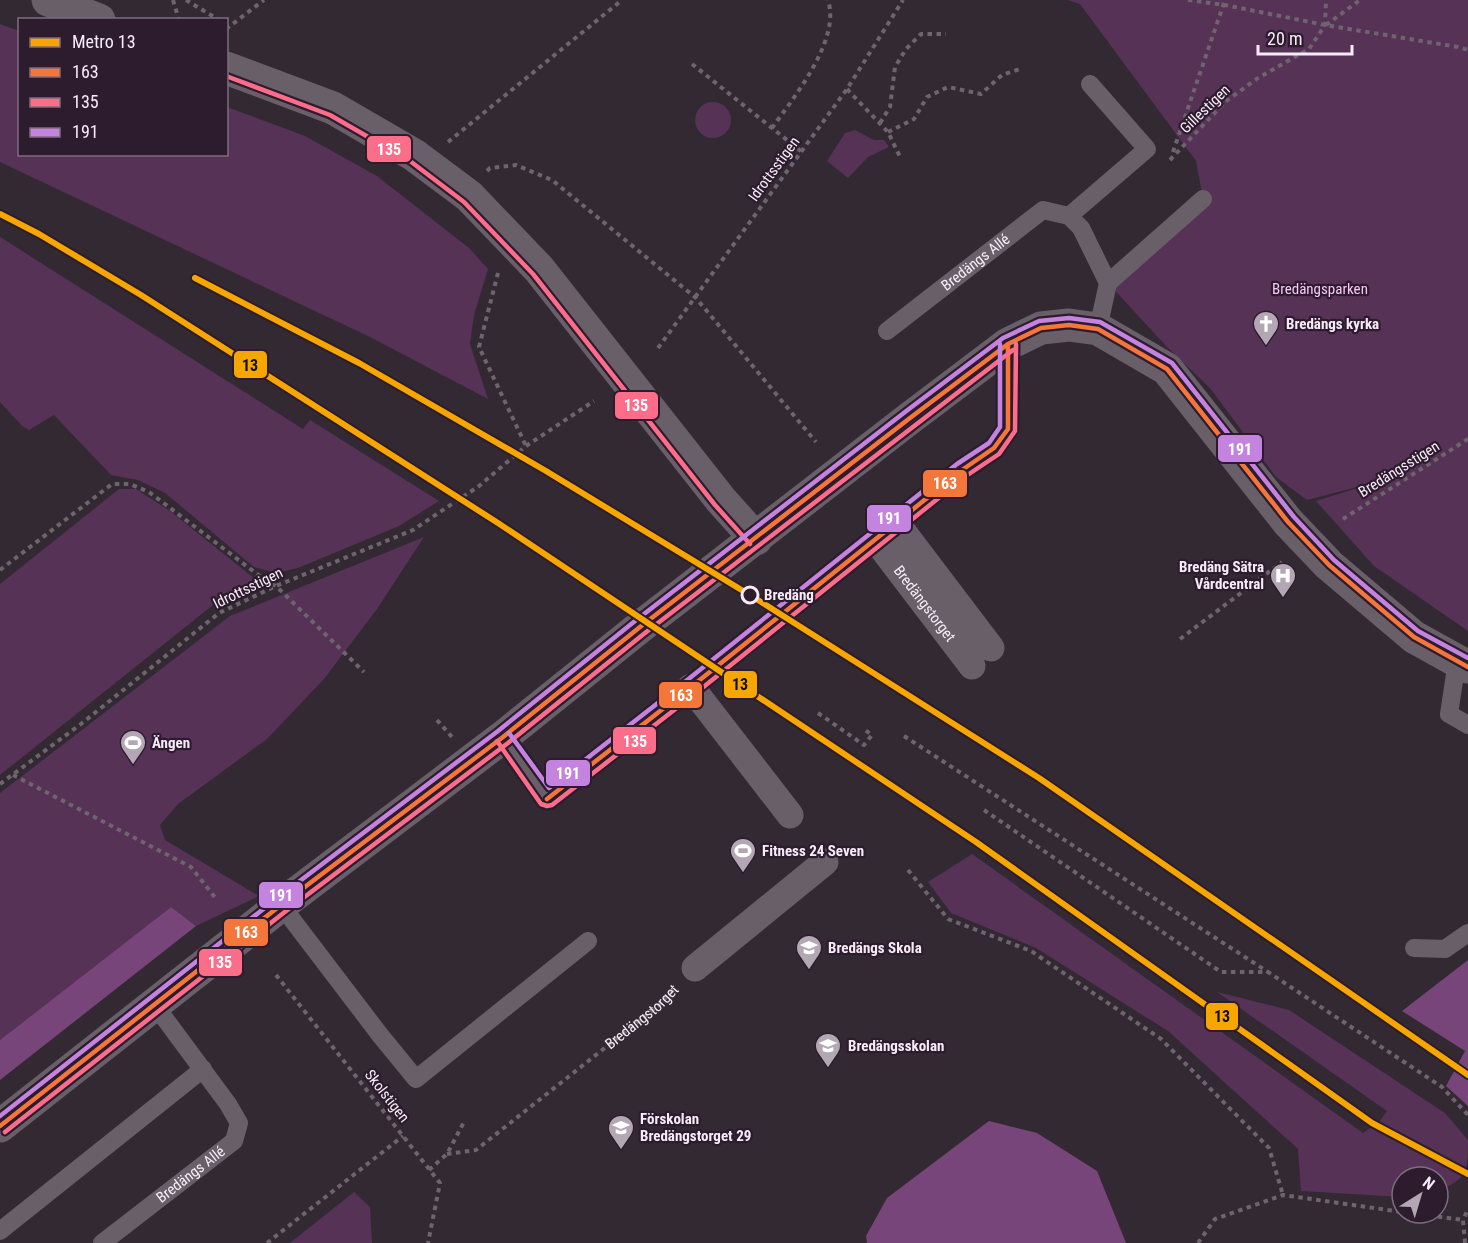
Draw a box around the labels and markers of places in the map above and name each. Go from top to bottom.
church icon: Bredängs kyrka [1251,309,1281,347]
place label: Bredängs kyrka [1286,315,1379,333]
place label: Bredäng Sätra Vårdcentral [1179,558,1264,593]
hospital icon: Bredäng Sätra Vårdcentral [1268,561,1298,599]
marker: Bredäng [741,586,759,604]
place label: Bredäng [764,586,814,604]
sports icon: Ängen [118,728,148,766]
place label: Ängen [152,734,190,752]
sports icon: Fitness 24 Seven [728,836,758,874]
place label: Fitness 24 Seven [762,842,864,860]
school or university icon: Bredängs Skola [794,933,824,971]
place label: Bredängs Skola [828,939,922,957]
school or university icon: Bredängsskolan [813,1031,843,1069]
place label: Bredängsskolan [848,1037,944,1055]
place label: Förskolan Bredängstorget 29 [640,1110,751,1145]
school or university icon: Förskolan Bredängstorget 29 [606,1113,636,1151]

